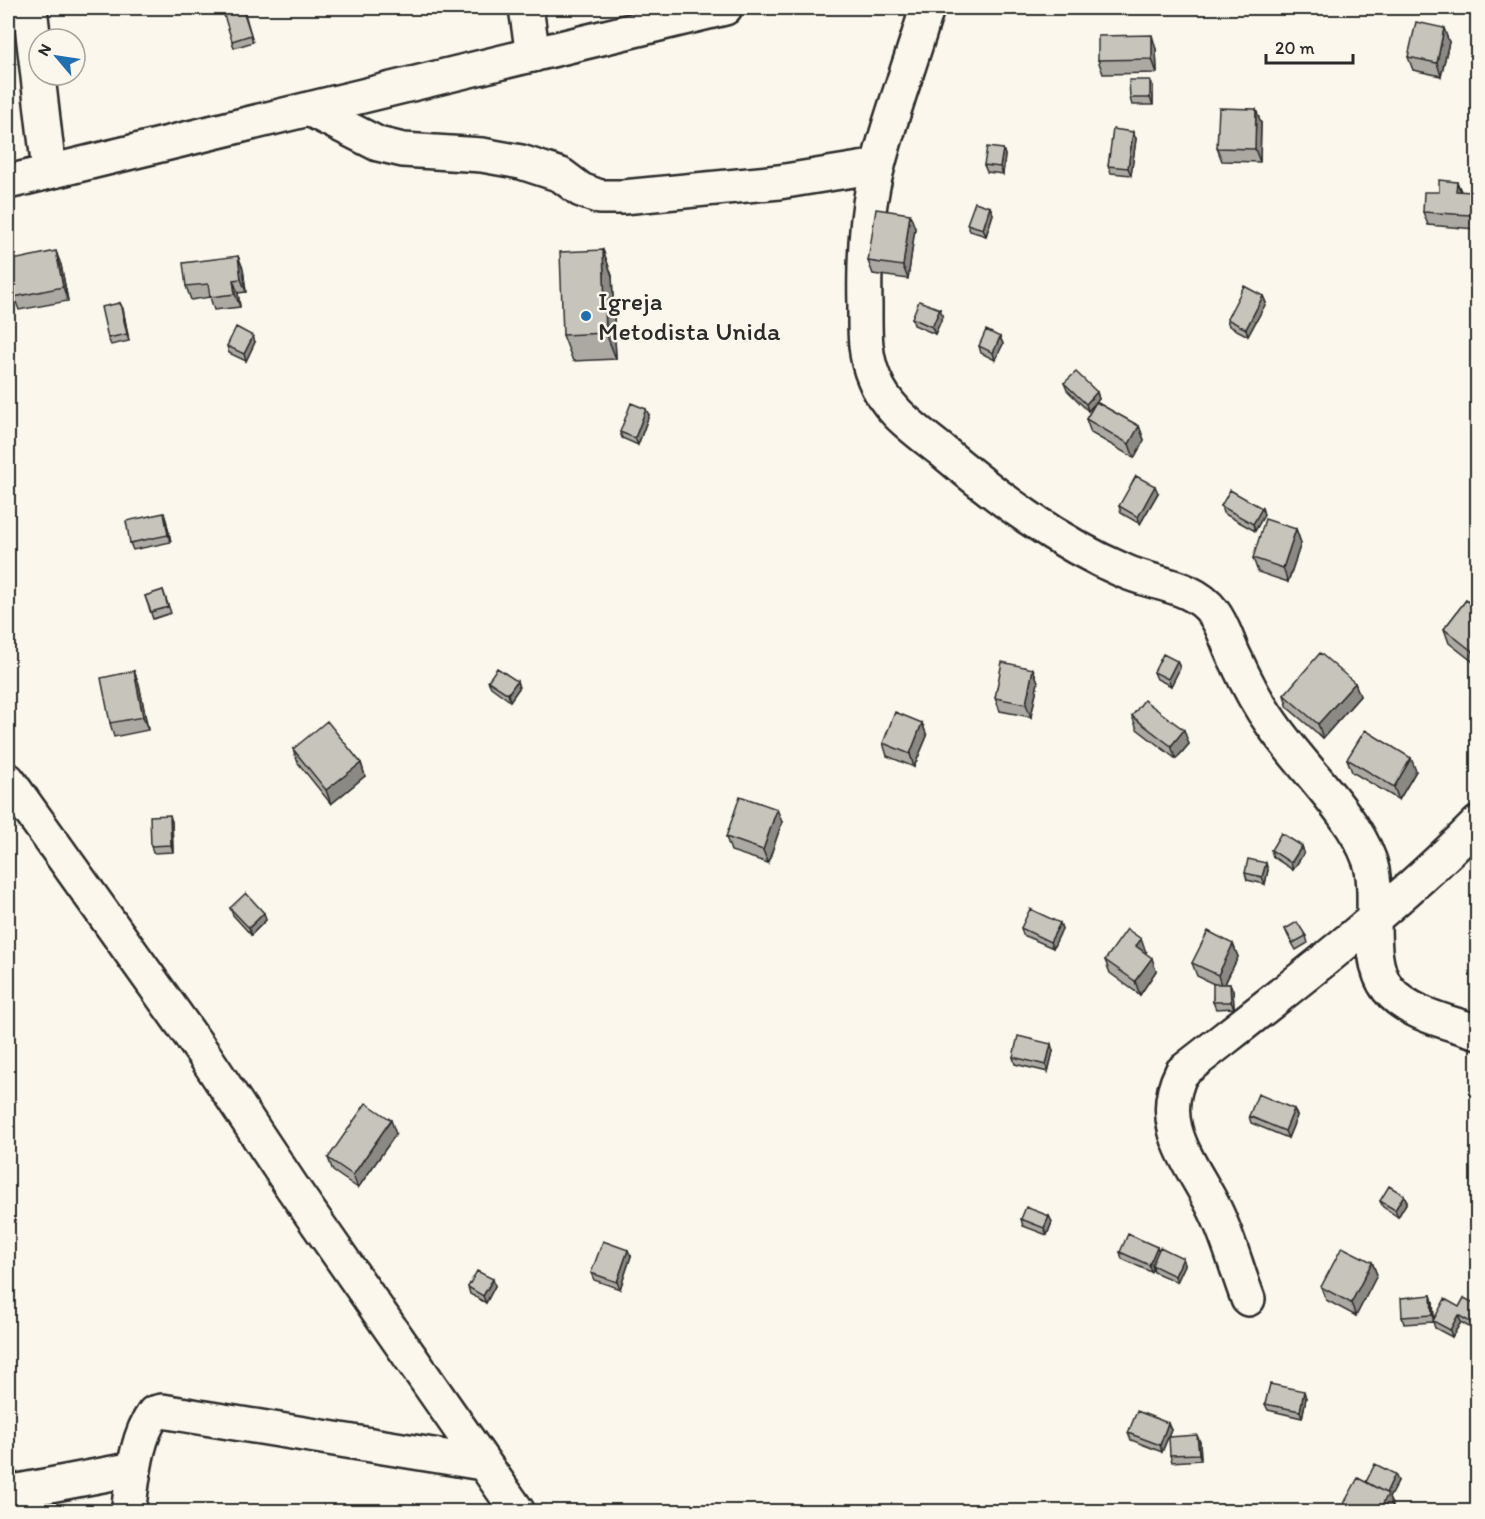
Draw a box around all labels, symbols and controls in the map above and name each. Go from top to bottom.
north arrow [27,27,87,87]
scale bar [1266,27,1353,65]
text: 20 m [1275,37,1315,59]
text: N [33,41,55,59]
place label: Igreja Metodista Unida [598,285,781,347]
marker: Igreja Metodista Unida [579,309,593,323]

